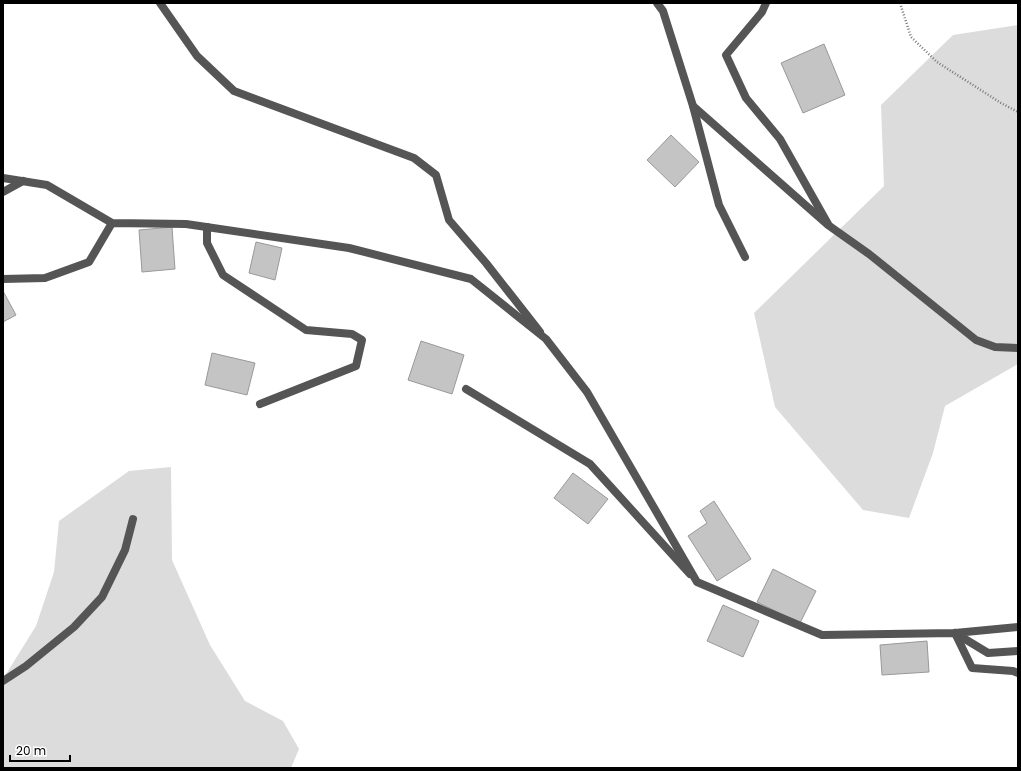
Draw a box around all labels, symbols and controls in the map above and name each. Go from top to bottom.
scale bar [10,737,70,763]
text: 20 m [16,742,46,759]

